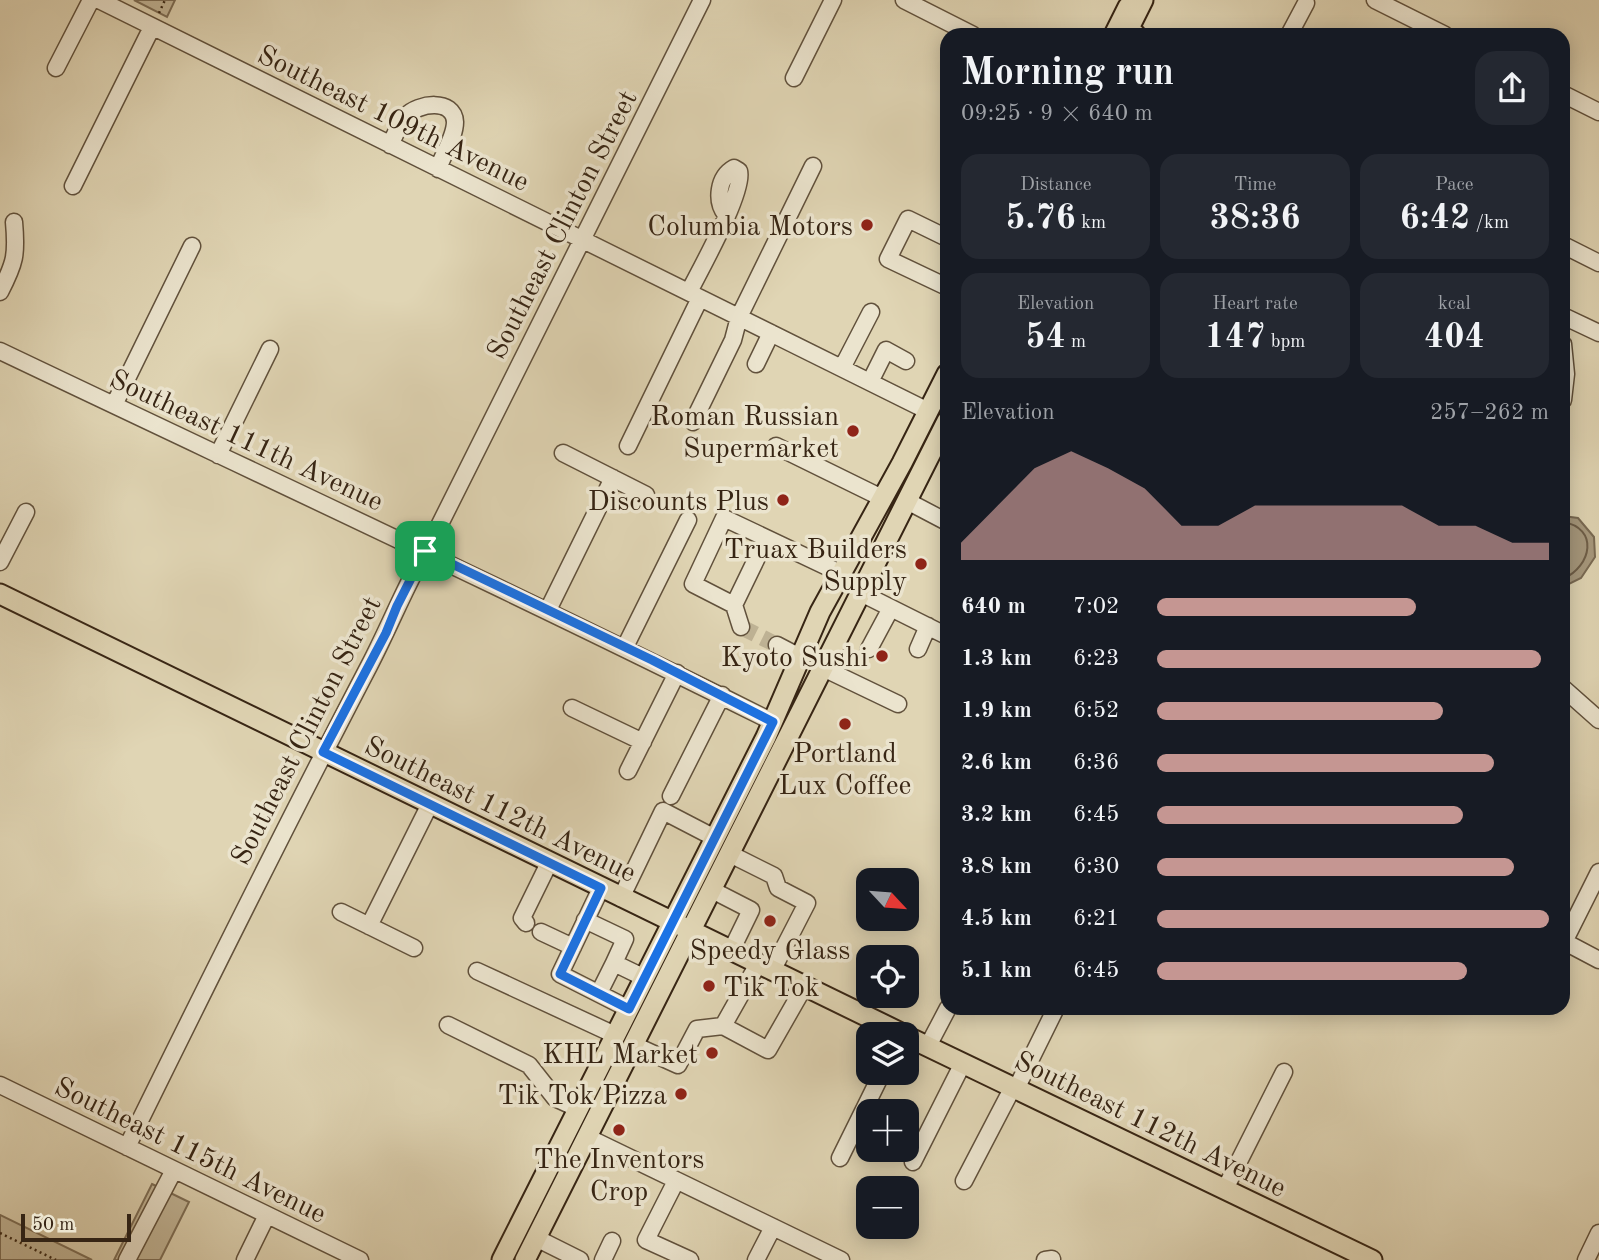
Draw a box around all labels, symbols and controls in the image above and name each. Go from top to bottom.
street label: Southeast 109th Avenue [253,42,533,198]
button: share [1475,51,1549,125]
text: Morning run [961,55,1174,93]
street label: Southeast Clinton Street [484,86,644,364]
text: 09:25 · 9 × 640 m [961,102,1153,125]
text: Distance [1020,176,1091,195]
text: Time [1234,176,1276,195]
text: Pace [1435,176,1474,195]
text: 5.76 [1005,201,1076,236]
text: 38:36 [1209,201,1301,236]
text: 6:42 [1400,201,1470,236]
place label: Columbia Motors [647,214,853,242]
text: km [1076,214,1106,233]
text: /km [1470,214,1509,233]
marker: Columbia Motors [859,217,875,233]
text: Elevation [1017,295,1094,314]
text: Heart rate [1212,295,1298,314]
text: kcal [1438,295,1471,314]
text: 54 [1025,320,1066,355]
text: 147 [1205,320,1265,355]
text: 404 [1424,320,1485,355]
text: m [1066,333,1086,352]
text: bpm [1265,333,1305,352]
street label: Southeast 111th Avenue [105,366,387,517]
text: Elevation [961,401,1055,424]
text: 257–262 m [1430,401,1549,424]
place label: Roman Russian Supermarket [650,404,839,464]
marker: Roman Russian Supermarket [845,423,861,439]
place label: Discounts Plus [588,489,769,517]
marker: Discounts Plus [775,492,791,508]
pin [395,521,455,581]
icon: arrive [406,532,444,570]
place label: Truax Builders Supply [724,537,907,597]
marker: Truax Builders Supply [913,556,929,572]
street label: Southeast Clinton Street [228,592,388,870]
text: 640 m [961,595,1026,618]
text: 7:02 [1073,595,1119,618]
place label: Kyoto Sushi [721,645,868,673]
text: 1.3 km [961,647,1032,670]
text: 6:23 [1073,647,1119,670]
marker: Kyoto Sushi [874,648,890,664]
text: 1.9 km [961,699,1032,722]
text: 6:52 [1073,699,1119,722]
marker: Portland Lux Coffee [837,716,853,732]
street label: Southeast 112th Avenue [360,733,640,889]
place label: Portland Lux Coffee [778,741,912,801]
text: 2.6 km [961,751,1032,774]
text: 6:36 [1073,751,1119,774]
text: 3.2 km [961,803,1032,826]
text: 6:45 [1073,803,1119,826]
text: 3.8 km [961,855,1032,878]
text: 6:30 [1073,855,1119,878]
north arrow [856,868,919,931]
map controls [856,868,919,1239]
text: 4.5 km [961,907,1032,930]
text: 6:21 [1073,907,1119,930]
marker: Speedy Glass [762,913,778,929]
place label: Speedy Glass [690,938,850,966]
button: locate [856,945,919,1008]
text: 5.1 km [961,959,1032,982]
text: 6:45 [1073,959,1119,982]
place label: Tik Tok [723,975,820,1003]
marker: Tik Tok [701,978,717,994]
button: layers [856,1022,919,1085]
place label: KHL Market [542,1042,698,1070]
marker: KHL Market [704,1045,720,1061]
street label: Southeast 112th Avenue [1010,1048,1290,1204]
street label: Southeast 115th Avenue [50,1074,330,1230]
place label: Tik Tok Pizza [498,1083,667,1111]
marker: Tik Tok Pizza [673,1086,689,1102]
button: + [856,1099,919,1162]
marker: The Inventors Crop [611,1122,627,1138]
place label: The Inventors Crop [534,1147,704,1207]
button: − [856,1176,919,1239]
scale bar [21,1211,131,1243]
text: 50 m [32,1216,74,1235]

